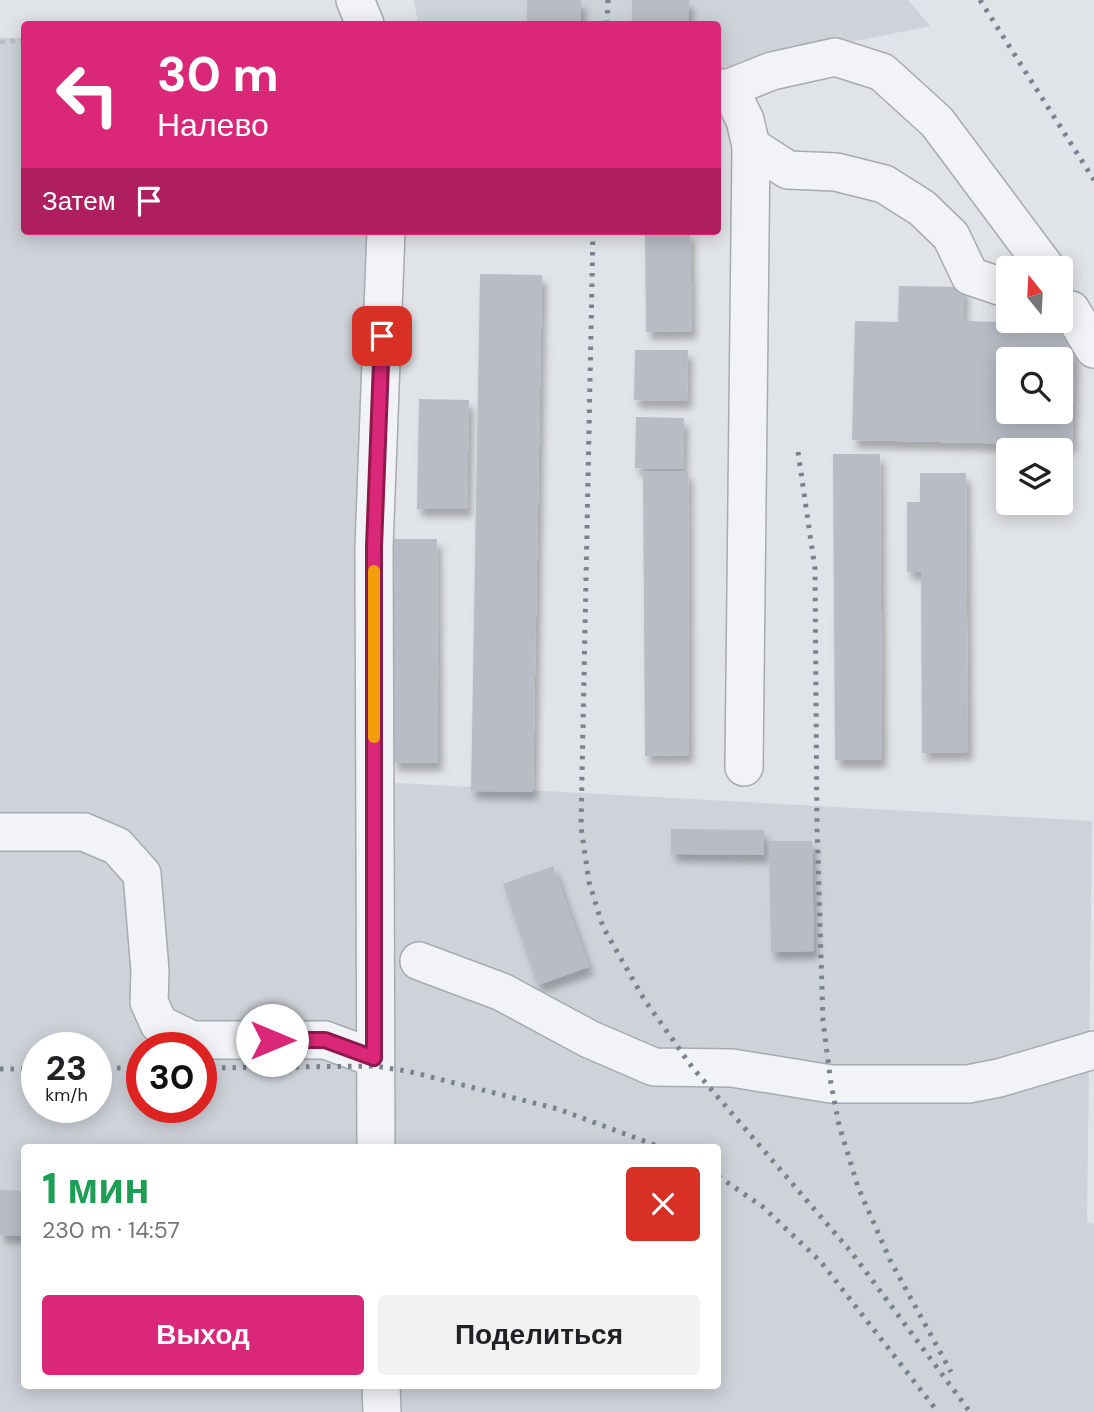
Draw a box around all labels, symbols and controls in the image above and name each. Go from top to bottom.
text: 30 m [157,42,279,106]
icon: left [42,49,133,140]
text: Налево [157,104,269,146]
icon: arrive [130,182,168,220]
text: Затем [42,184,116,218]
north arrow [996,256,1073,332]
map controls [996,256,1073,515]
pin [352,306,412,366]
icon: arrive [363,317,401,355]
button: search [996,347,1073,424]
button: layers [996,438,1073,515]
position arrow [235,1003,309,1077]
speed limit sign: 30 [126,1032,217,1123]
text: 23 [46,1045,87,1091]
text: km/h [45,1083,88,1107]
text: 1 мин [42,1161,150,1216]
button: close [626,1167,700,1241]
text: 230 m · 14:57 [42,1215,180,1245]
button: Выход [42,1295,364,1375]
button: Поделиться [378,1295,700,1375]

